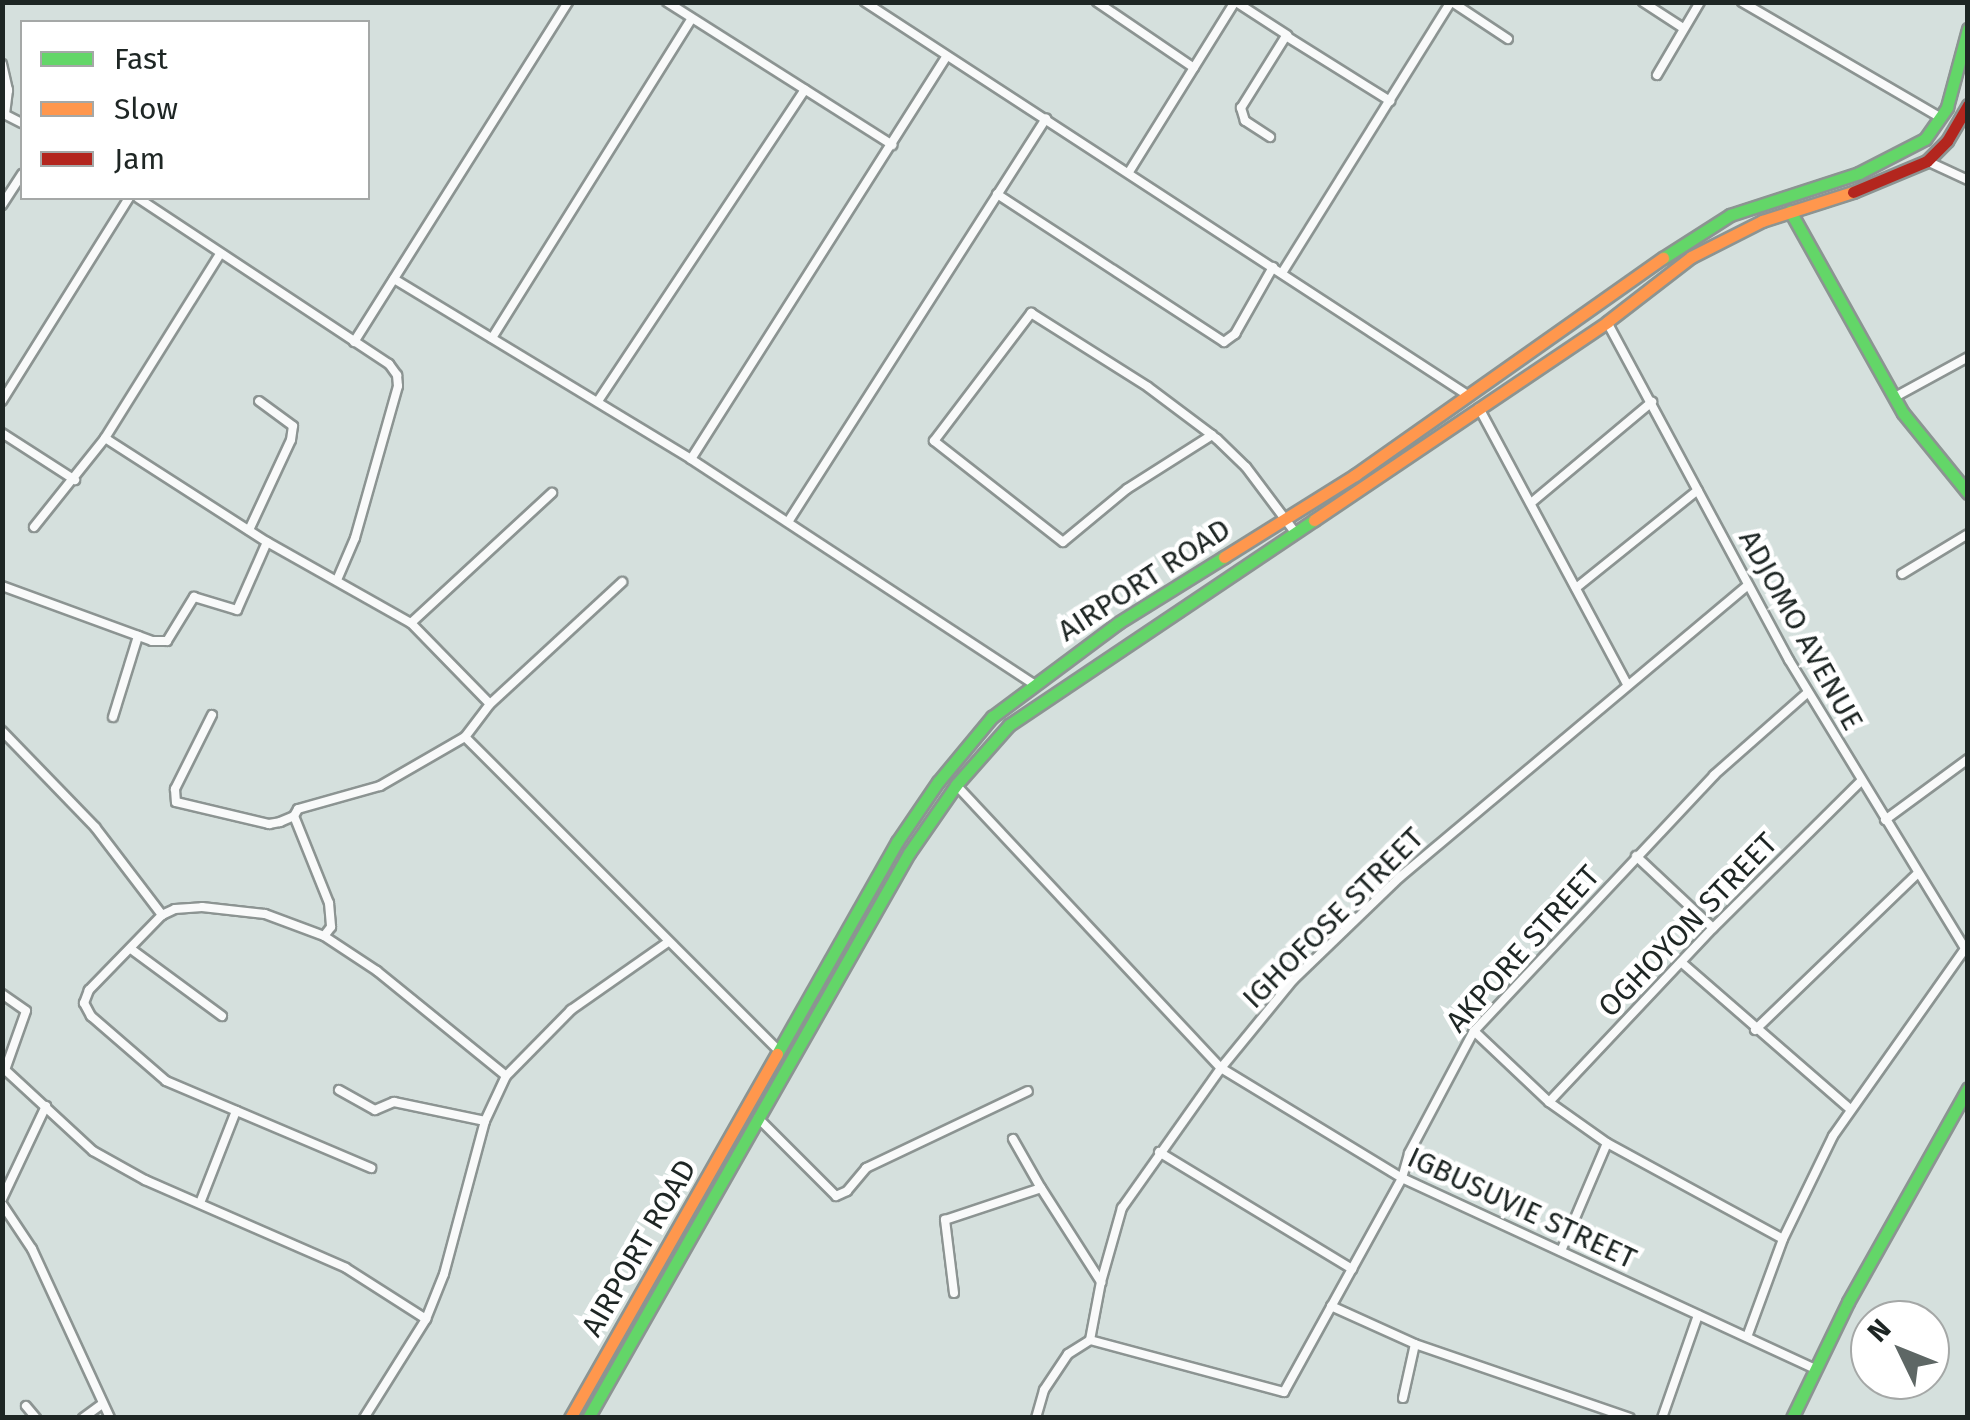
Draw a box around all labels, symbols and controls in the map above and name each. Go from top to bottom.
legend [20,20,370,200]
text: Fast [114,41,168,77]
text: Slow [114,91,178,127]
text: Jam [114,141,165,177]
street label: AIRPORT ROAD [1051,511,1237,649]
street label: ADJOMO AVENUE [1731,523,1871,737]
street label: IGHOFOSE STREET [1235,820,1431,1016]
street label: OGHOYON STREET [1591,826,1785,1024]
street label: AKPORE STREET [1439,858,1607,1040]
street label: IGBUSUVIE STREET [1402,1139,1642,1277]
street label: AIRPORT ROAD [574,1153,704,1343]
north arrow [1850,1300,1950,1400]
text: N [1861,1313,1898,1349]

